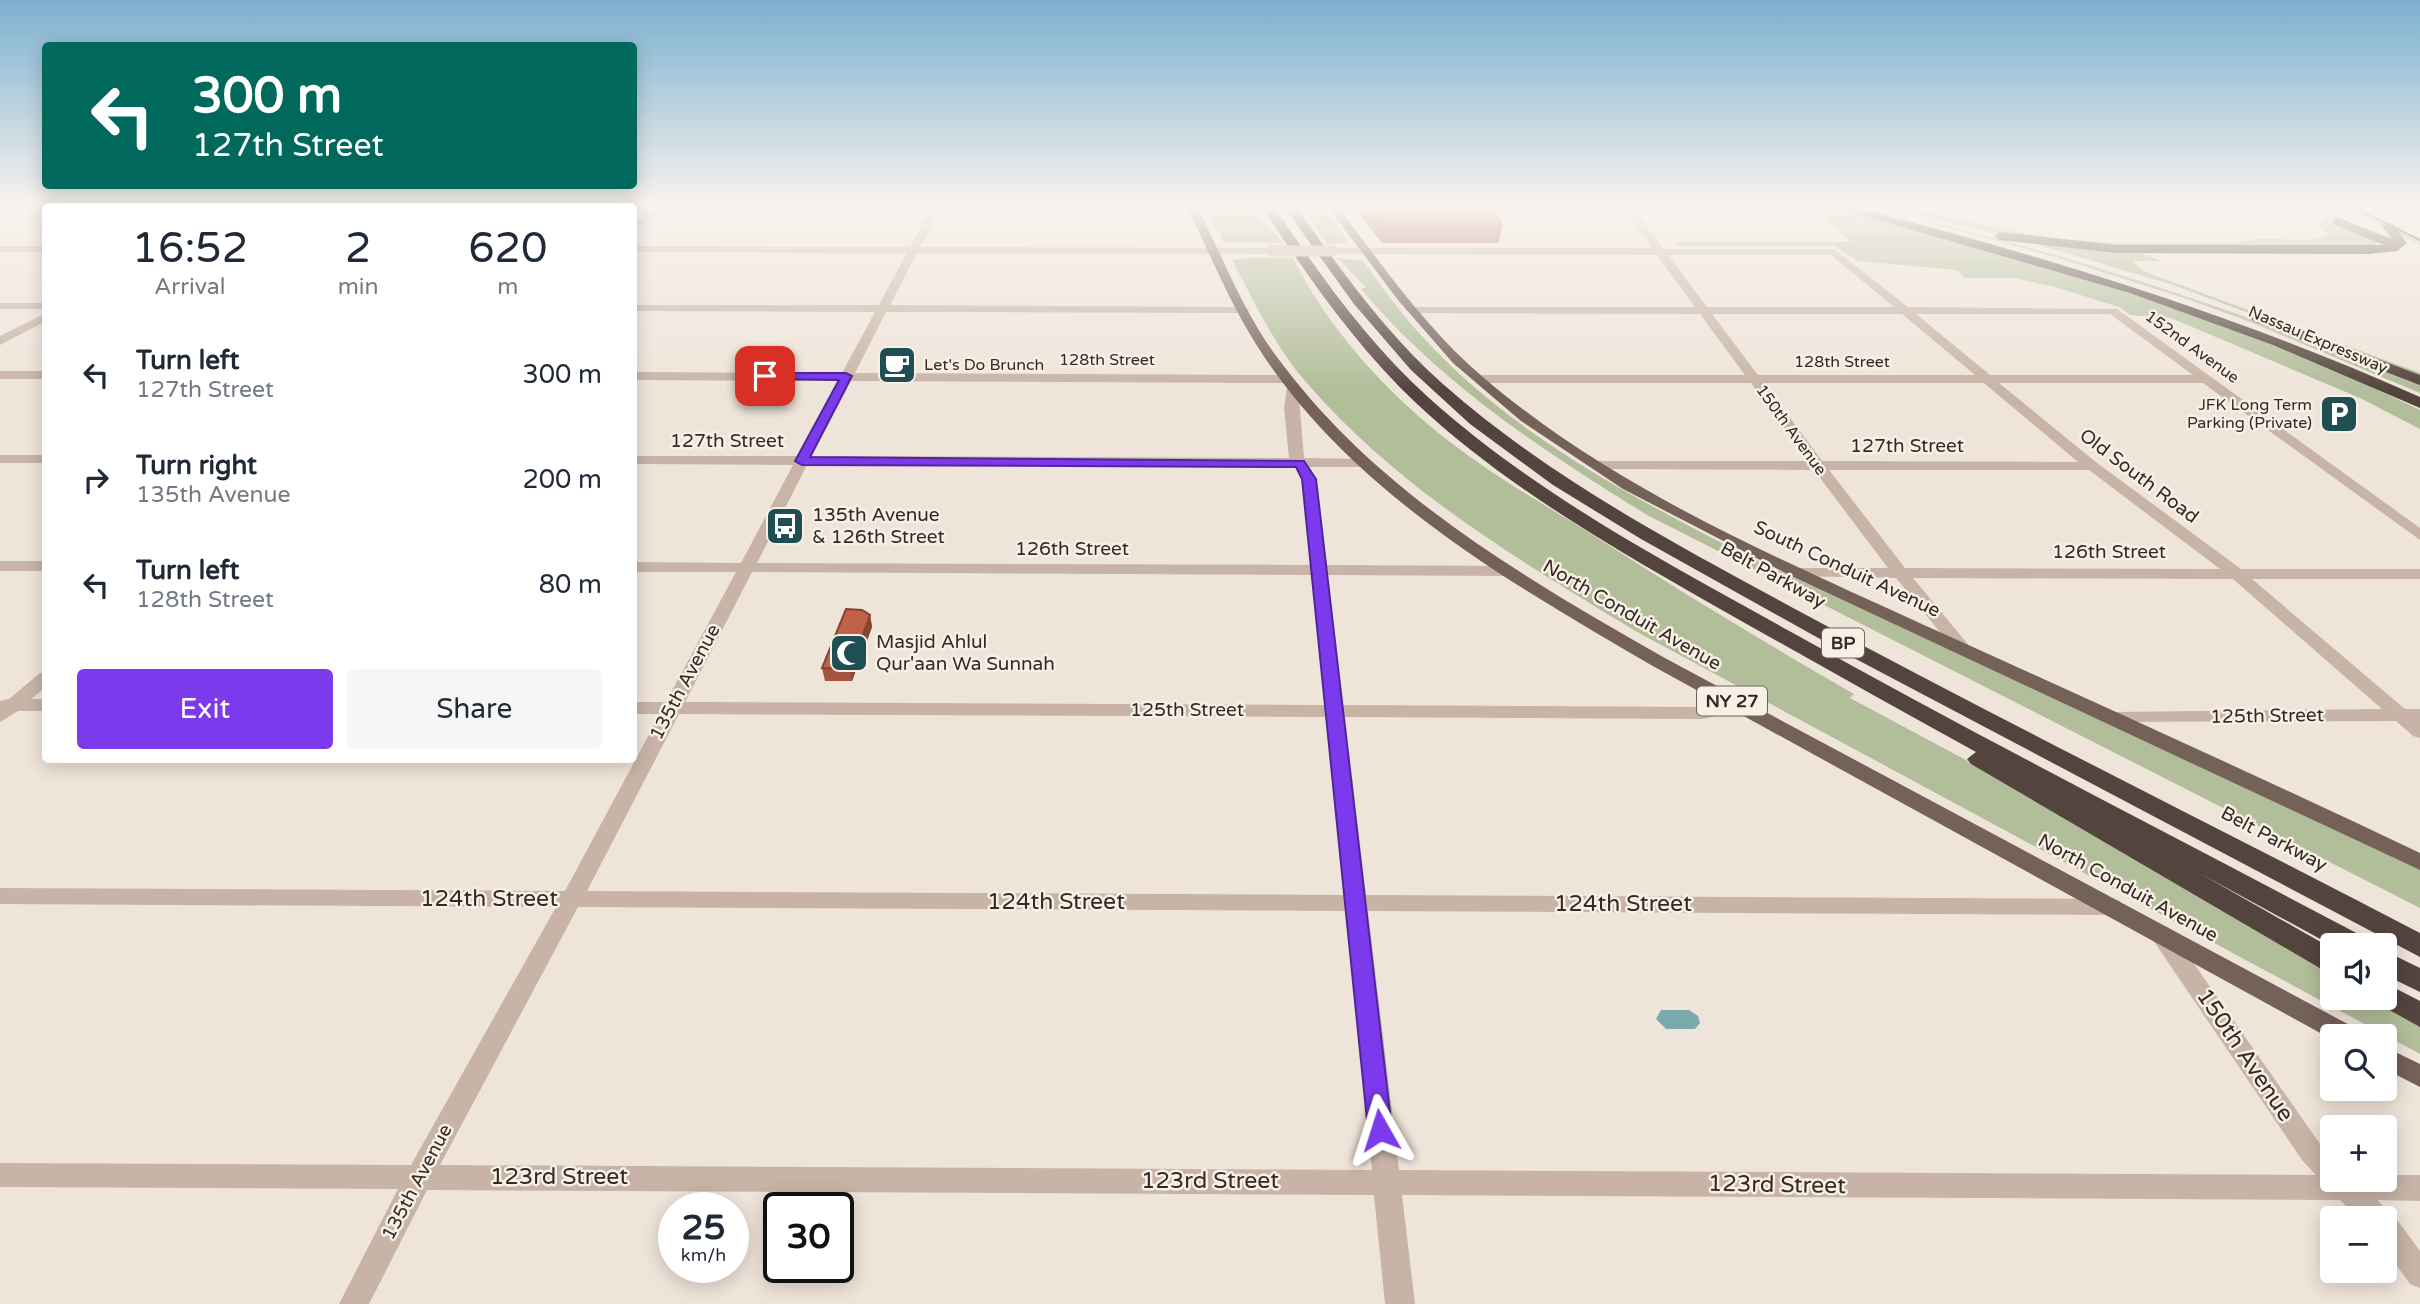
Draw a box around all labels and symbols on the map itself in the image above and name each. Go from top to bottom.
street label: Nassau Expressway [2245,302,2391,379]
street label: 152nd Avenue [2141,306,2243,388]
cafe icon: Let's Do Brunch [876,344,918,386]
pin [735,346,795,406]
street label: 128th Street [1059,350,1155,370]
street label: 128th Street [1794,352,1890,372]
place label: Let's Do Brunch [924,355,1044,375]
street label: 150th Avenue [1751,381,1831,479]
parking icon: JFK Long Term Parking (Private) [2318,393,2360,435]
place label: JFK Long Term Parking (Private) [2187,395,2312,433]
street label: Old South Road [2075,424,2203,528]
street label: 127th Street [670,430,784,452]
street label: 127th Street [1850,435,1964,457]
place label: 135th Avenue & 126th Street [812,504,945,548]
bus stop icon: 135th Avenue & 126th Street [764,505,806,547]
street label: South Conduit Avenue [1750,516,1944,622]
street label: Belt Parkway [1717,537,1829,613]
street label: 126th Street [1015,538,1129,560]
street label: 126th Street [2052,541,2166,563]
street label: North Conduit Avenue [1539,555,1725,675]
street label: 135th Avenue [645,621,725,743]
road number: BP [1822,628,1864,658]
place label: Masjid Ahlul Qur'aan Wa Sunnah [876,631,1055,675]
mosque icon: Masjid Ahlul Qur'aan Wa Sunnah [828,632,870,674]
road number: NY 27 [1697,686,1767,716]
street label: 125th Street [1130,699,1244,721]
street label: 125th Street [2210,704,2324,728]
street label: Belt Parkway [2217,802,2331,876]
street label: North Conduit Avenue [2034,829,2222,947]
street label: 124th Street [420,885,558,913]
street label: 124th Street [987,888,1125,916]
street label: 124th Street [1554,890,1692,918]
street label: 150th Avenue [2190,983,2300,1127]
position arrow [1343,1093,1417,1167]
street label: 135th Avenue [377,1121,457,1243]
street label: 123rd Street [490,1163,628,1191]
street label: 123rd Street [1141,1167,1279,1195]
street label: 123rd Street [1708,1170,1846,1200]
speed limit sign: 30 [763,1192,854,1283]

